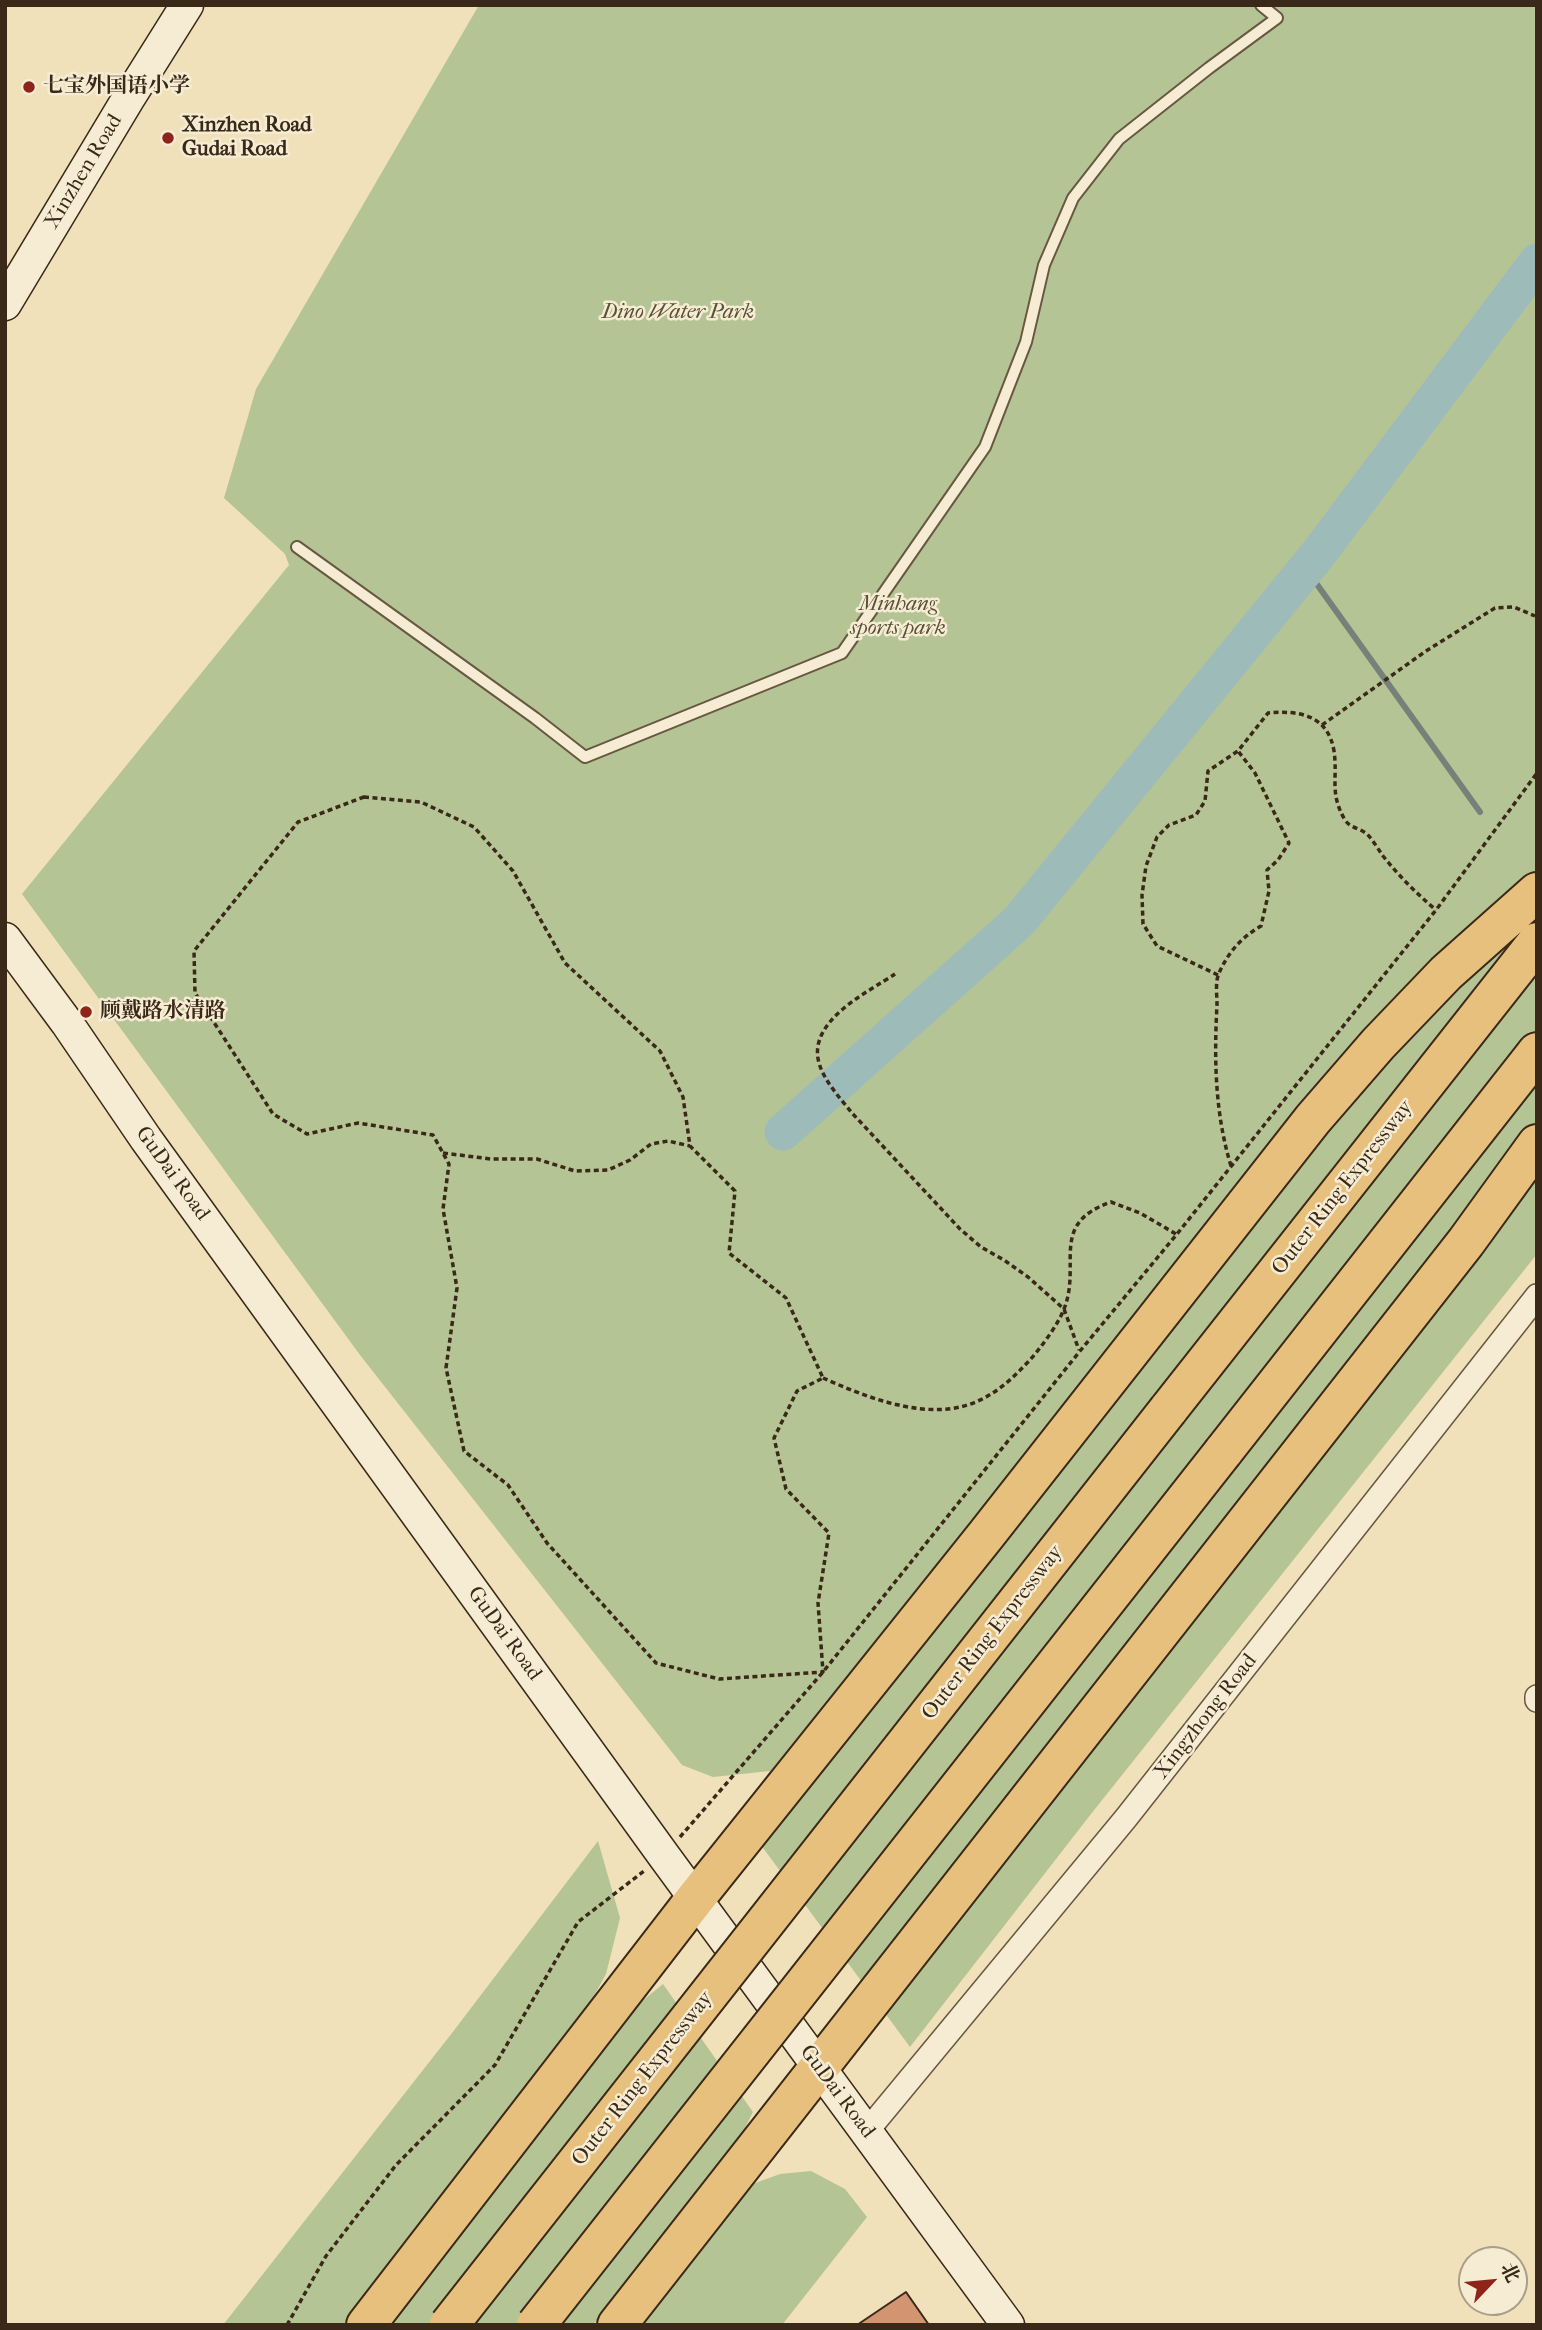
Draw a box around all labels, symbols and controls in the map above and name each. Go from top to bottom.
place label: 七宝外国语小学 [43,74,190,100]
marker: 七宝外国语小学 [21,79,37,95]
street label: Xinzhen Road [40,110,128,234]
place label: Xinzhen Road Gudai Road [182,113,312,163]
marker: Xinzhen Road Gudai Road [160,130,176,146]
park label: Dino Water Park [602,300,754,326]
park label: Minhang sports park [850,592,946,642]
place label: 顾戴路水清路 [100,999,226,1025]
marker: 顾戴路水清路 [78,1004,94,1020]
street label: Outer Ring Expressway [1267,1096,1419,1280]
street label: GuDai Road [129,1122,215,1226]
street label: Outer Ring Expressway [917,1541,1069,1725]
street label: GuDai Road [461,1582,547,1686]
street label: Xingzhong Road [1149,1649,1263,1785]
street label: Outer Ring Expressway [567,1987,719,2171]
street label: GuDai Road [794,2041,880,2143]
north arrow [1458,2246,1528,2316]
text: 北 [1496,2259,1524,2286]

